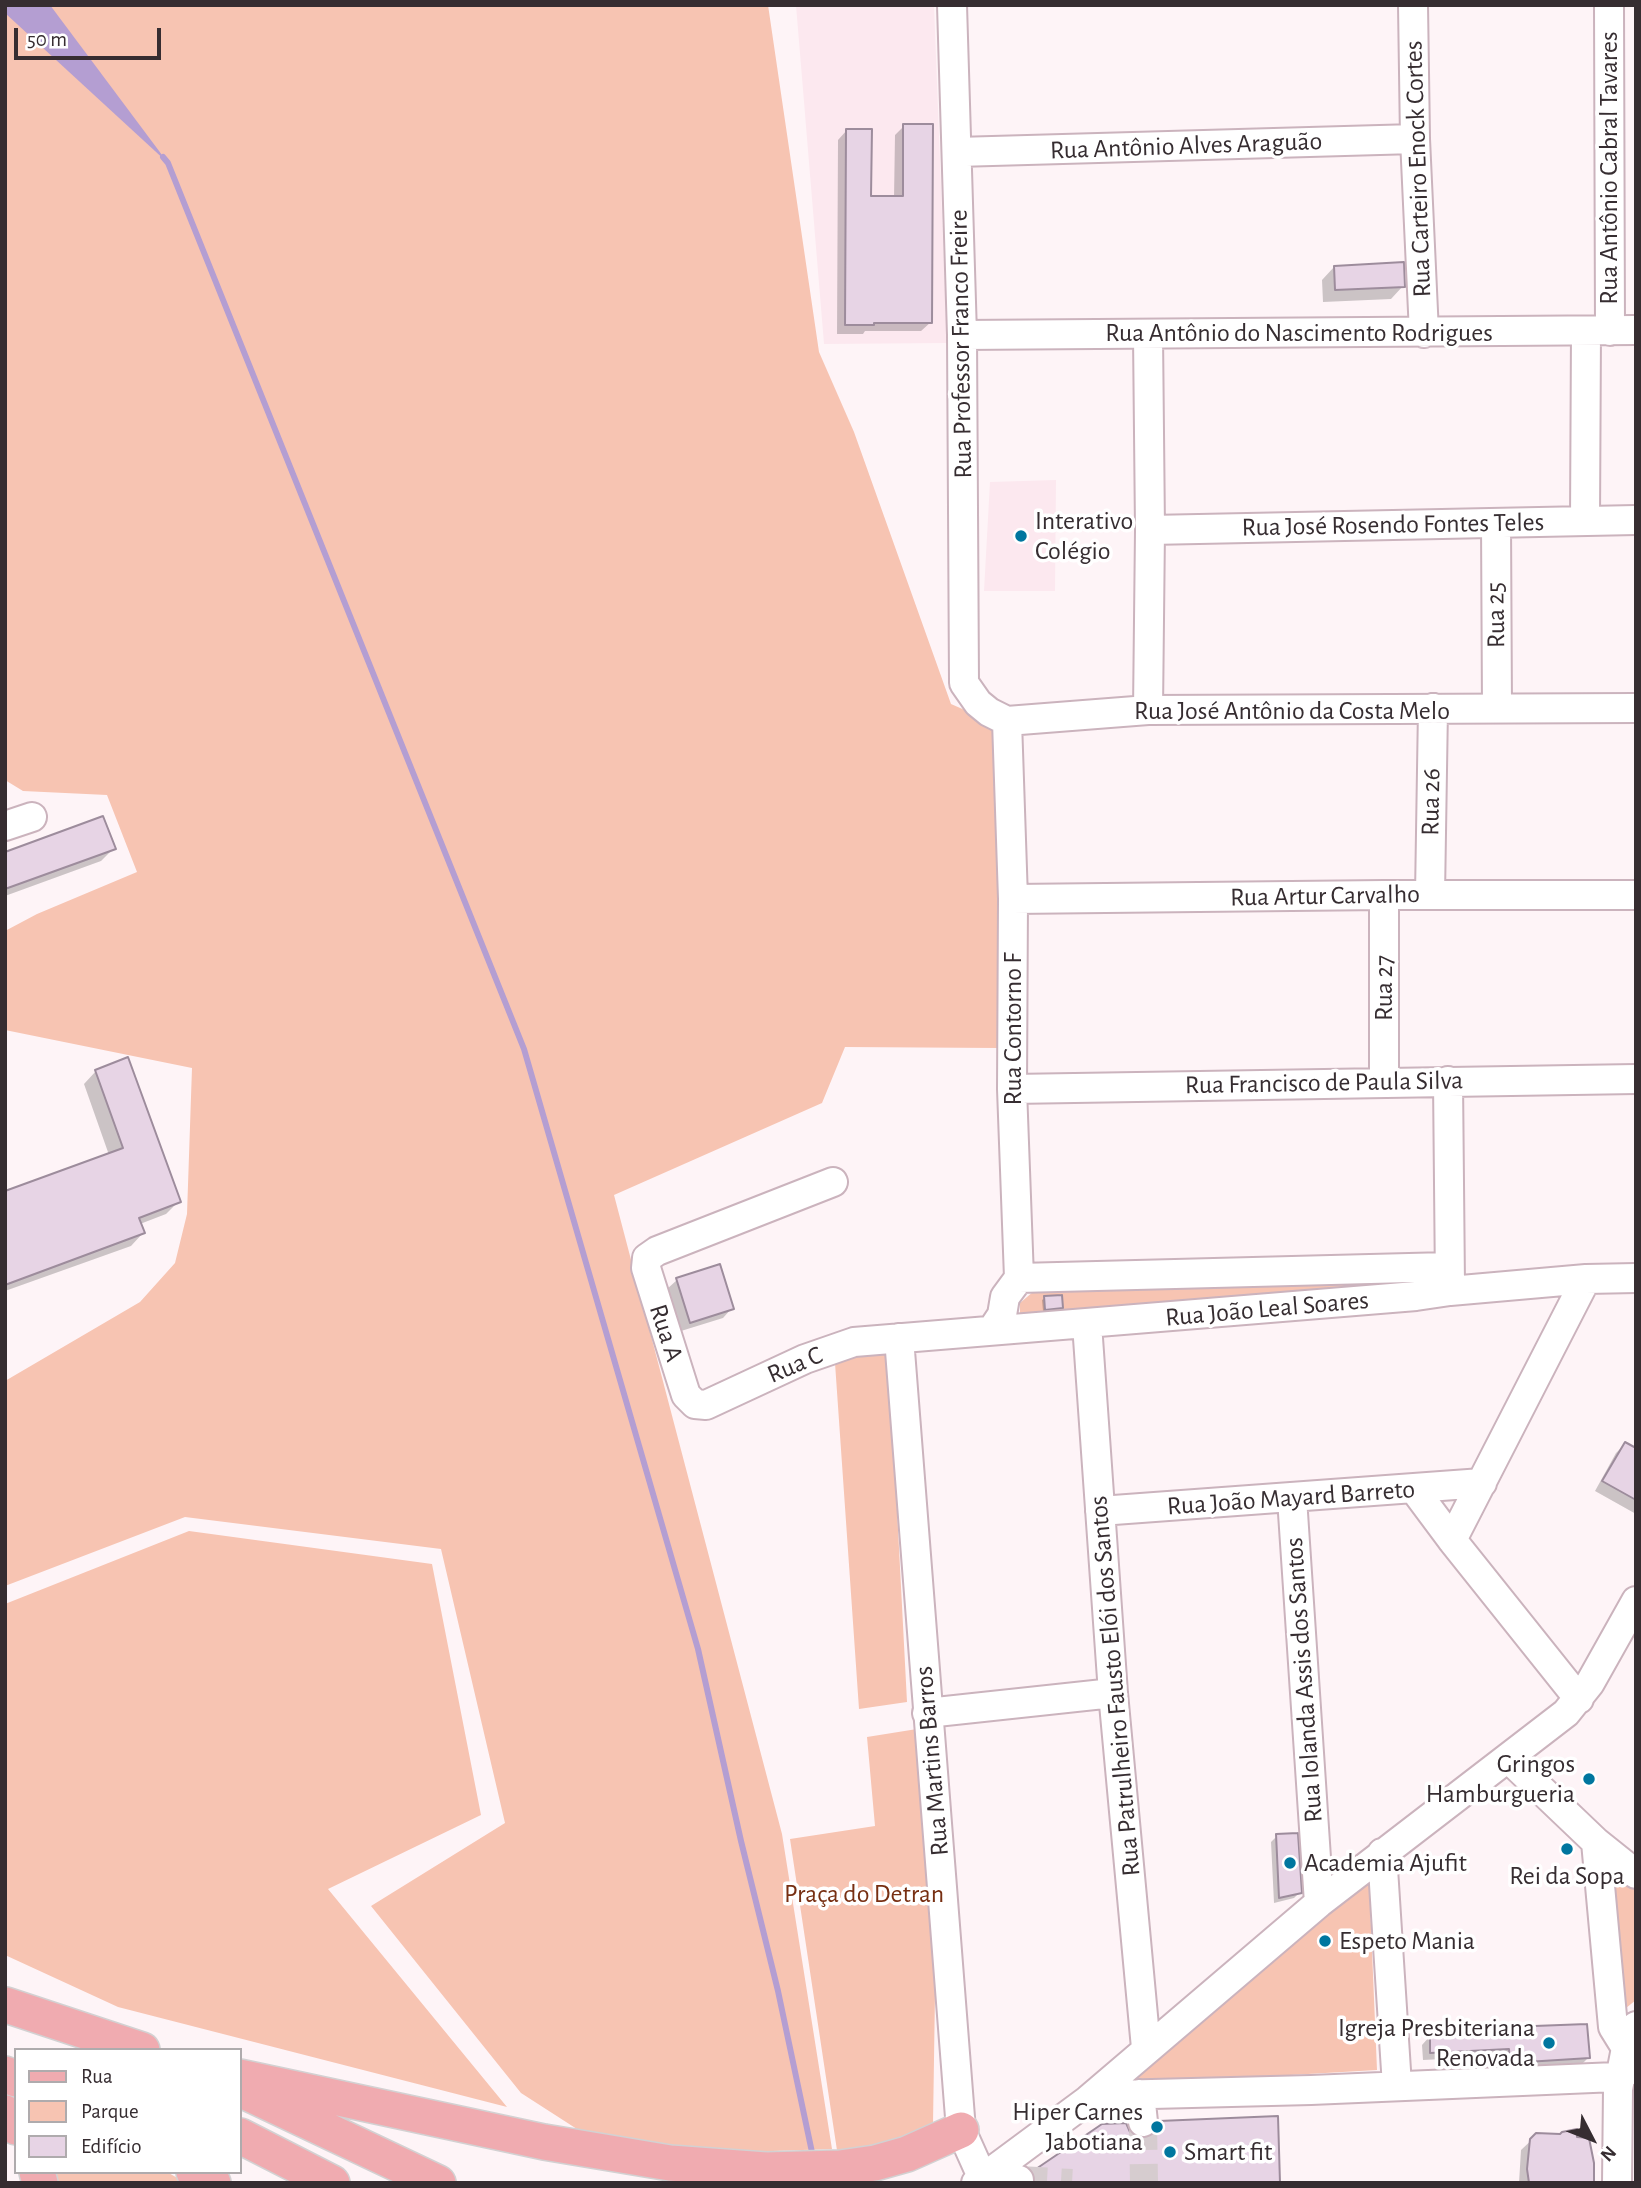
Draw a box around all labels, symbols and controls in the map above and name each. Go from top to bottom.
scale bar [18,14,164,58]
text: 50 m [27,29,67,50]
street label: Rua Antônio Cabral Tavares [1593,31,1625,305]
street label: Rua Carteiro Enock Cortes [1398,40,1438,298]
street label: Rua Antônio Alves Araguão [1049,126,1323,166]
street label: Rua Professor Franco Freire [943,209,979,479]
street label: Rua Antônio do Nascimento Rodrigues [1105,317,1493,349]
place label: Interativo Colégio [1035,505,1133,566]
street label: Rua José Rosendo Fontes Teles [1241,507,1545,543]
marker: Interativo Colégio [1013,528,1029,544]
street label: Rua 25 [1480,582,1512,648]
street label: Rua José Antônio da Costa Melo [1134,695,1450,727]
street label: Rua 26 [1415,768,1447,836]
street label: Rua Artur Carvalho [1230,879,1420,913]
street label: Rua Contorno F [997,953,1029,1105]
street label: Rua 27 [1368,955,1400,1021]
street label: Rua Francisco de Paula Silva [1185,1065,1463,1101]
street label: Rua João Leal Soares [1164,1285,1370,1333]
street label: Rua A [642,1300,690,1366]
street label: Rua C [763,1340,827,1390]
street label: Rua João Mayard Barreto [1166,1474,1416,1522]
street label: Rua Patrulheiro Fausto Elói dos Santos [1083,1494,1147,1878]
street label: Rua Iolanda Assis dos Santos [1278,1536,1330,1824]
street label: Rua Martins Barros [908,1665,956,1857]
place label: Gringos Hamburgueria [1426,1748,1575,1810]
marker: Gringos Hamburgueria [1581,1771,1597,1787]
marker: Rei da Sopa [1559,1841,1575,1857]
place label: Academia Ajufit [1304,1847,1467,1879]
marker: Academia Ajufit [1282,1855,1298,1871]
place label: Rei da Sopa [1509,1860,1625,1892]
park label: Praça do Detran [784,1878,944,1910]
place label: Espeto Mania [1339,1925,1475,1957]
marker: Espeto Mania [1317,1933,1333,1949]
place label: Igreja Presbiteriana Renovada [1338,2012,1535,2074]
marker: Igreja Presbiteriana Renovada [1541,2035,1557,2051]
legend [14,2048,242,2174]
text: Rua [81,2066,113,2087]
place label: Hiper Carnes Jabotiana [1012,2096,1143,2158]
text: Parque [81,2101,139,2122]
north arrow [1557,2104,1627,2174]
marker: Hiper Carnes Jabotiana [1149,2119,1165,2135]
text: Edifício [81,2136,141,2157]
place label: Smart fit [1184,2136,1272,2168]
text: N [1596,2142,1619,2165]
marker: Smart fit [1162,2144,1178,2160]

